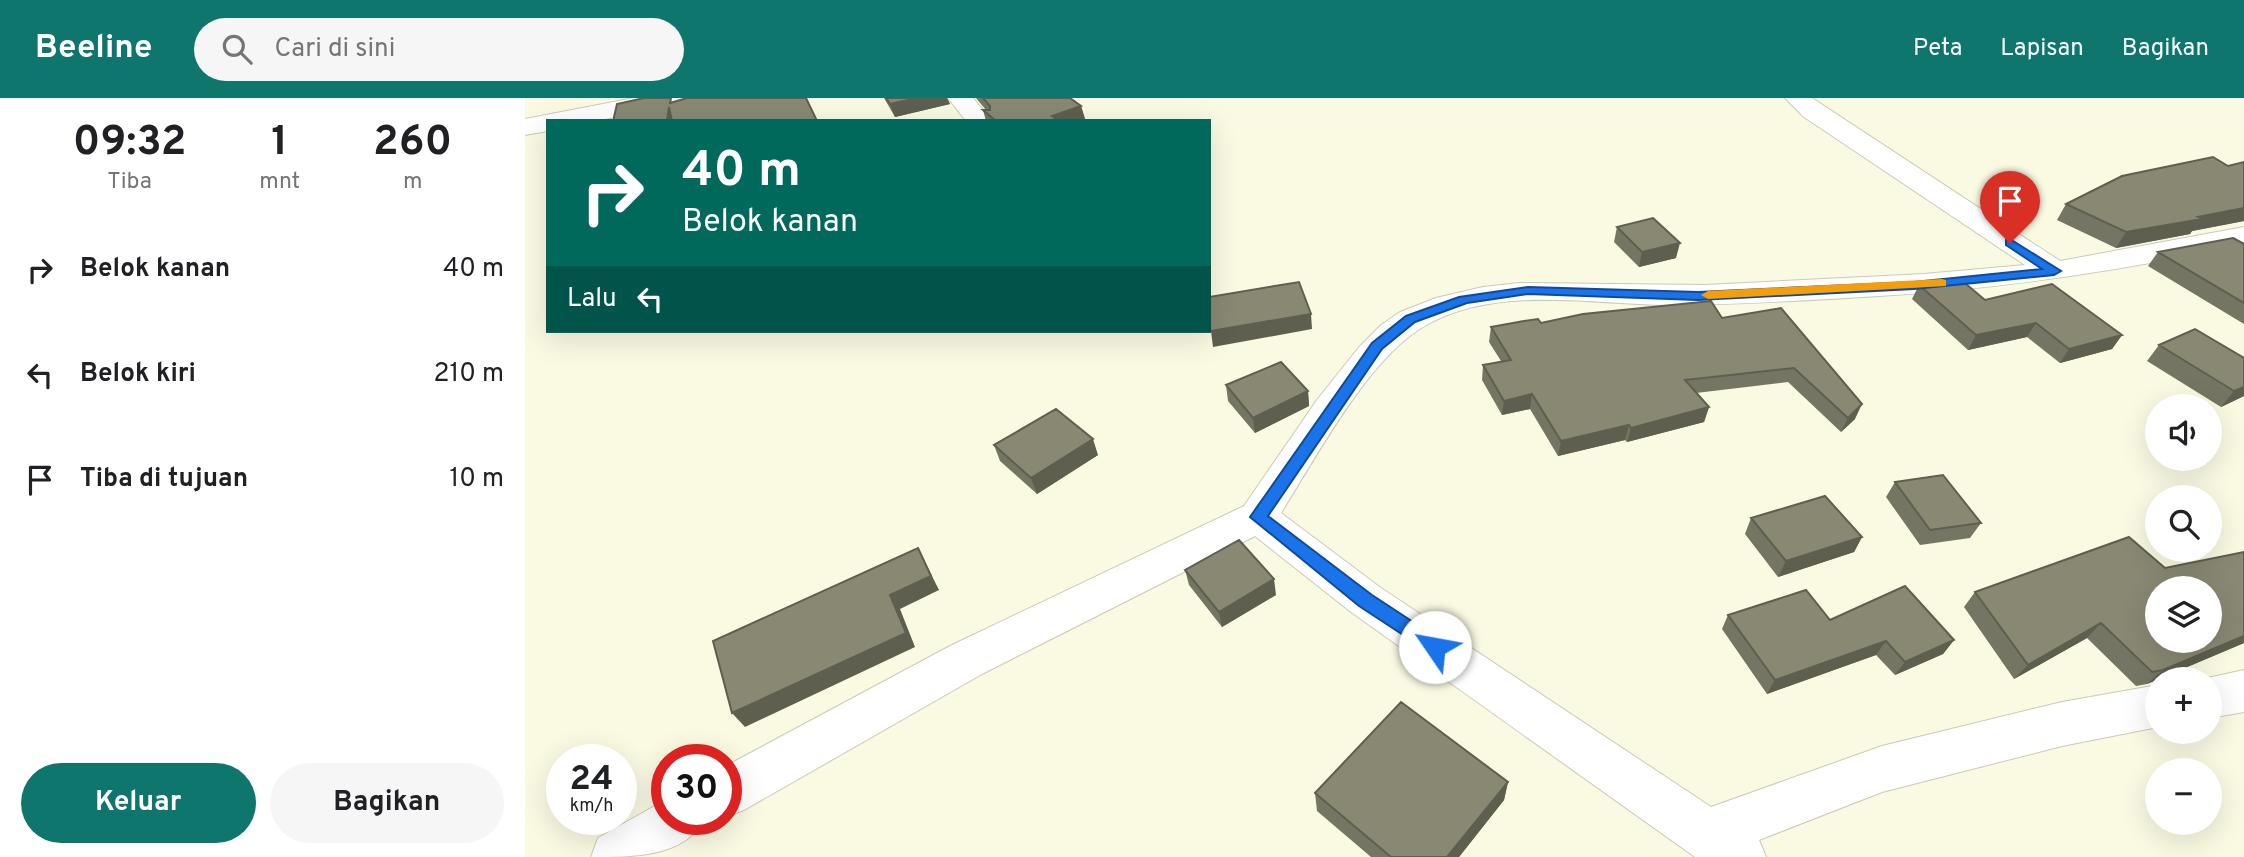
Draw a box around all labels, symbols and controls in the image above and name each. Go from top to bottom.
search box [194,18,684,81]
text: Beeline [35,28,152,70]
icon: search [218,30,256,68]
text: Cari di sini [274,33,395,66]
text: Peta [1913,34,1962,64]
text: Lapisan [2000,34,2084,64]
text: Bagikan [2122,34,2209,64]
text: 09:32 [73,117,186,170]
text: 1 [271,117,288,170]
text: 260 [373,117,452,170]
text: 40 m [682,142,801,204]
icon: right [567,147,658,238]
text: Tiba [107,168,152,197]
text: mnt [259,168,300,197]
text: m [403,168,422,197]
pin [1980,171,2040,243]
icon: arrive [1991,182,2029,220]
text: Belok kanan [682,203,858,243]
icon: right [21,251,59,289]
text: Belok kanan [80,253,230,286]
text: 40 m [443,253,504,286]
icon: left [631,280,669,318]
text: Lalu [567,283,617,316]
icon: left [21,356,59,394]
text: Belok kiri [80,358,196,391]
text: 210 m [434,358,504,391]
map controls [2145,394,2222,835]
button: sound [2145,394,2222,471]
icon: arrive [21,461,59,499]
text: Tiba di tujuan [80,463,248,496]
text: 10 m [449,463,504,496]
button: search [2145,485,2222,562]
button: layers [2145,576,2222,653]
position arrow [1398,610,1472,684]
button: + [2145,667,2222,744]
speed limit sign: 30 [651,744,742,835]
text: 24 [570,758,613,802]
button: − [2145,758,2222,835]
button: Keluar [21,763,256,843]
button: Bagikan [270,763,504,843]
text: km/h [570,795,613,818]

